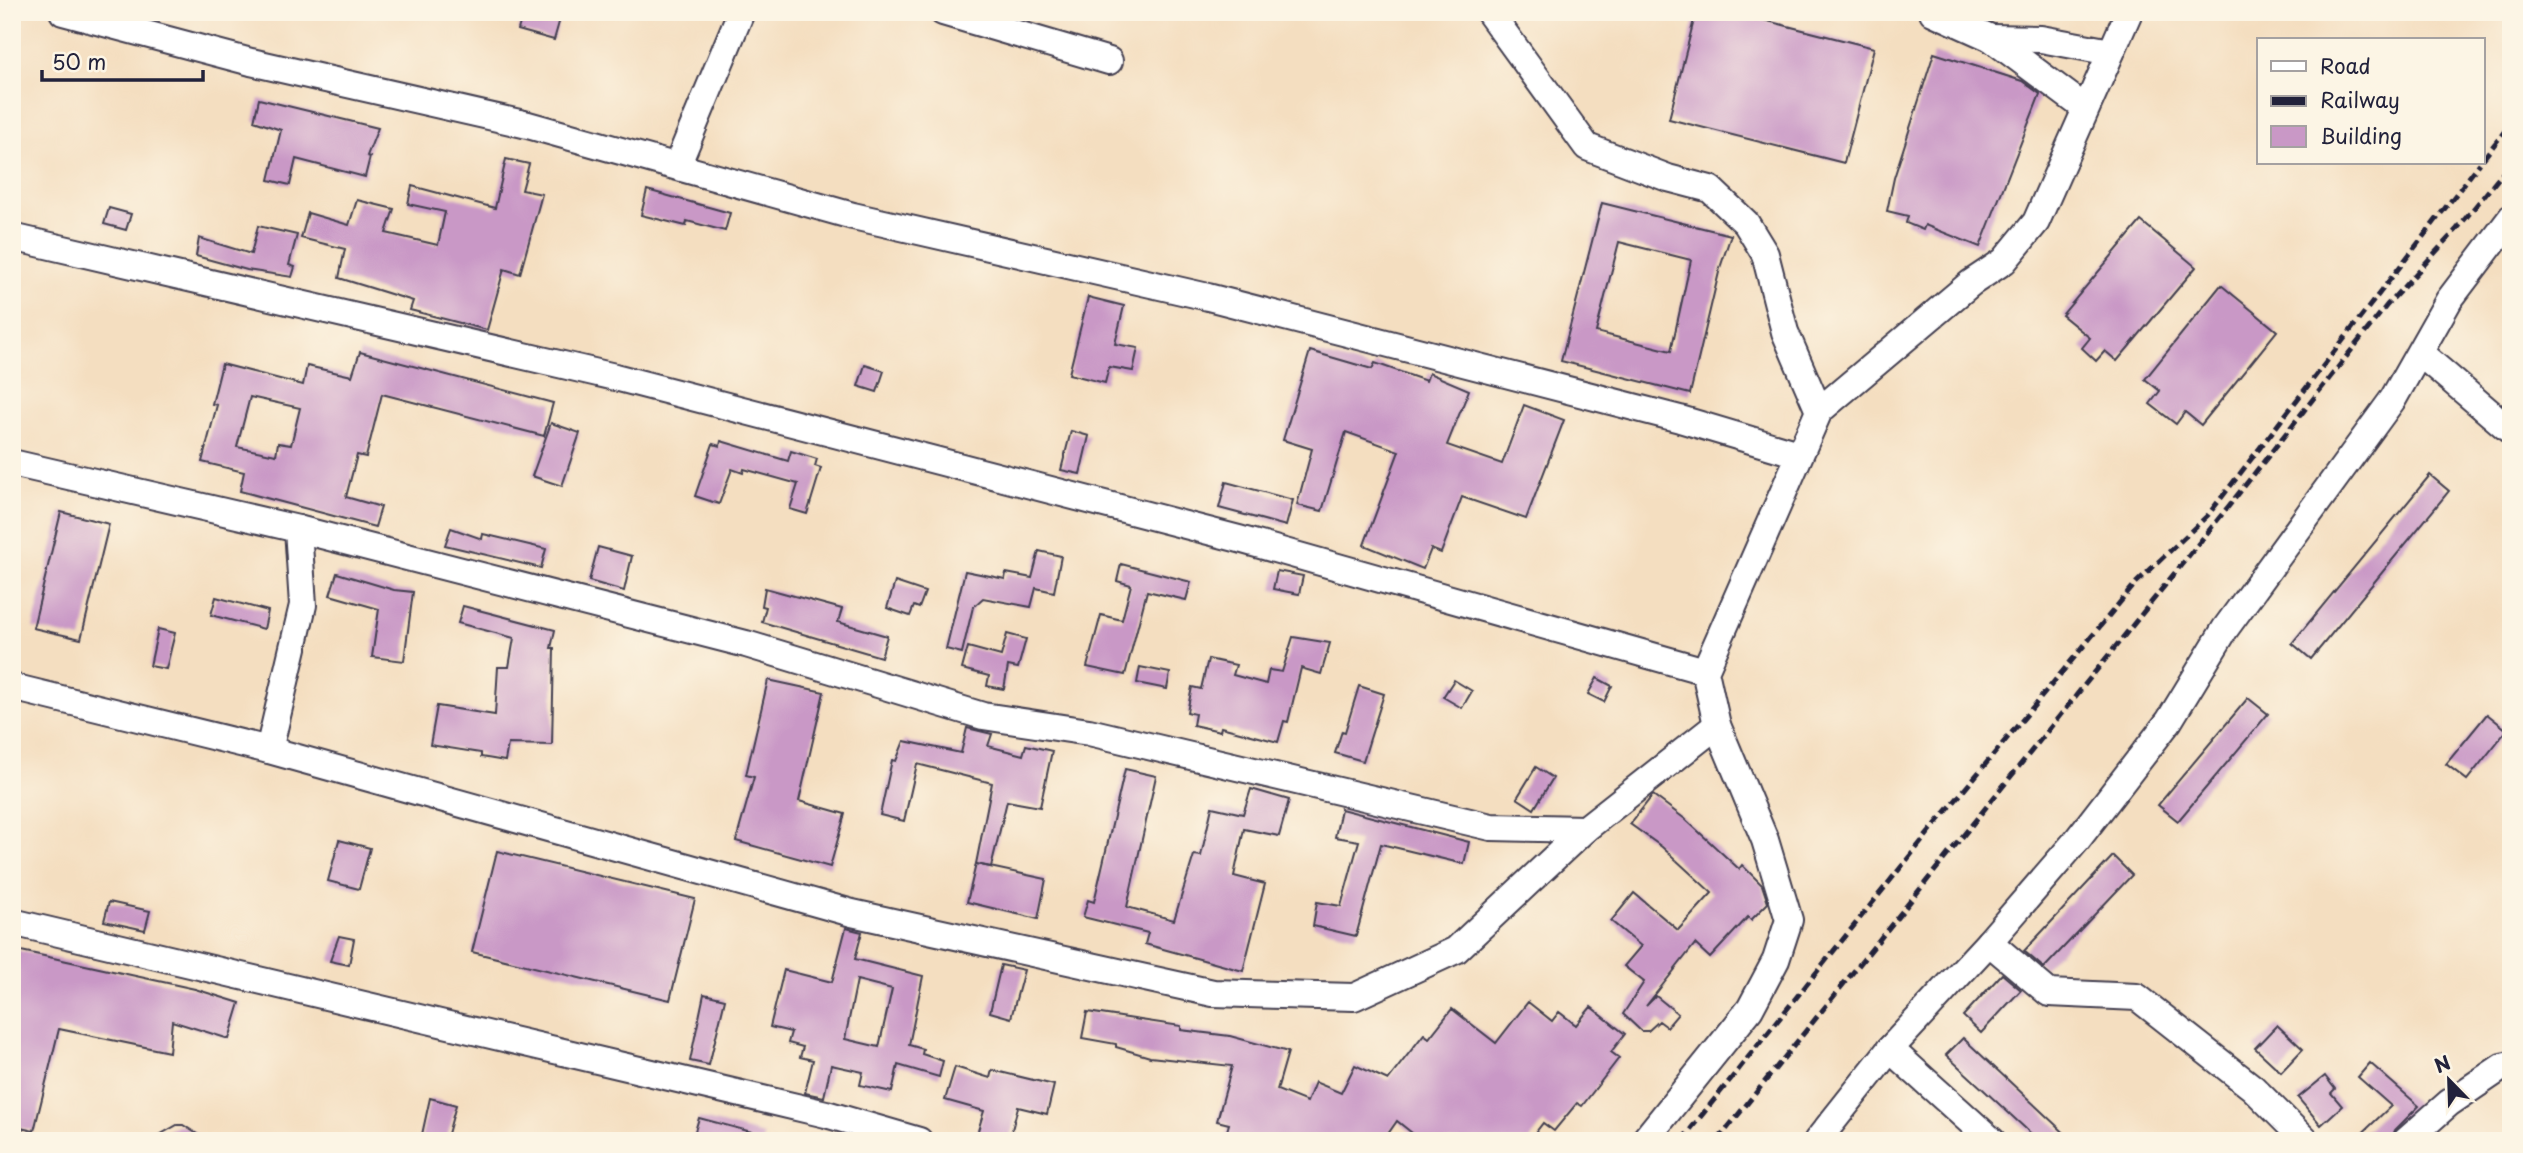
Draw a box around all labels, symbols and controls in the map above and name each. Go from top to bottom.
scale bar [42,38,203,82]
legend [2257,38,2484,164]
text: 50 m [52,45,106,77]
text: Road [2320,49,2371,81]
text: Railway [2320,83,2400,115]
text: Building [2320,119,2402,151]
north arrow [2414,1044,2484,1114]
text: N [2430,1048,2454,1079]

